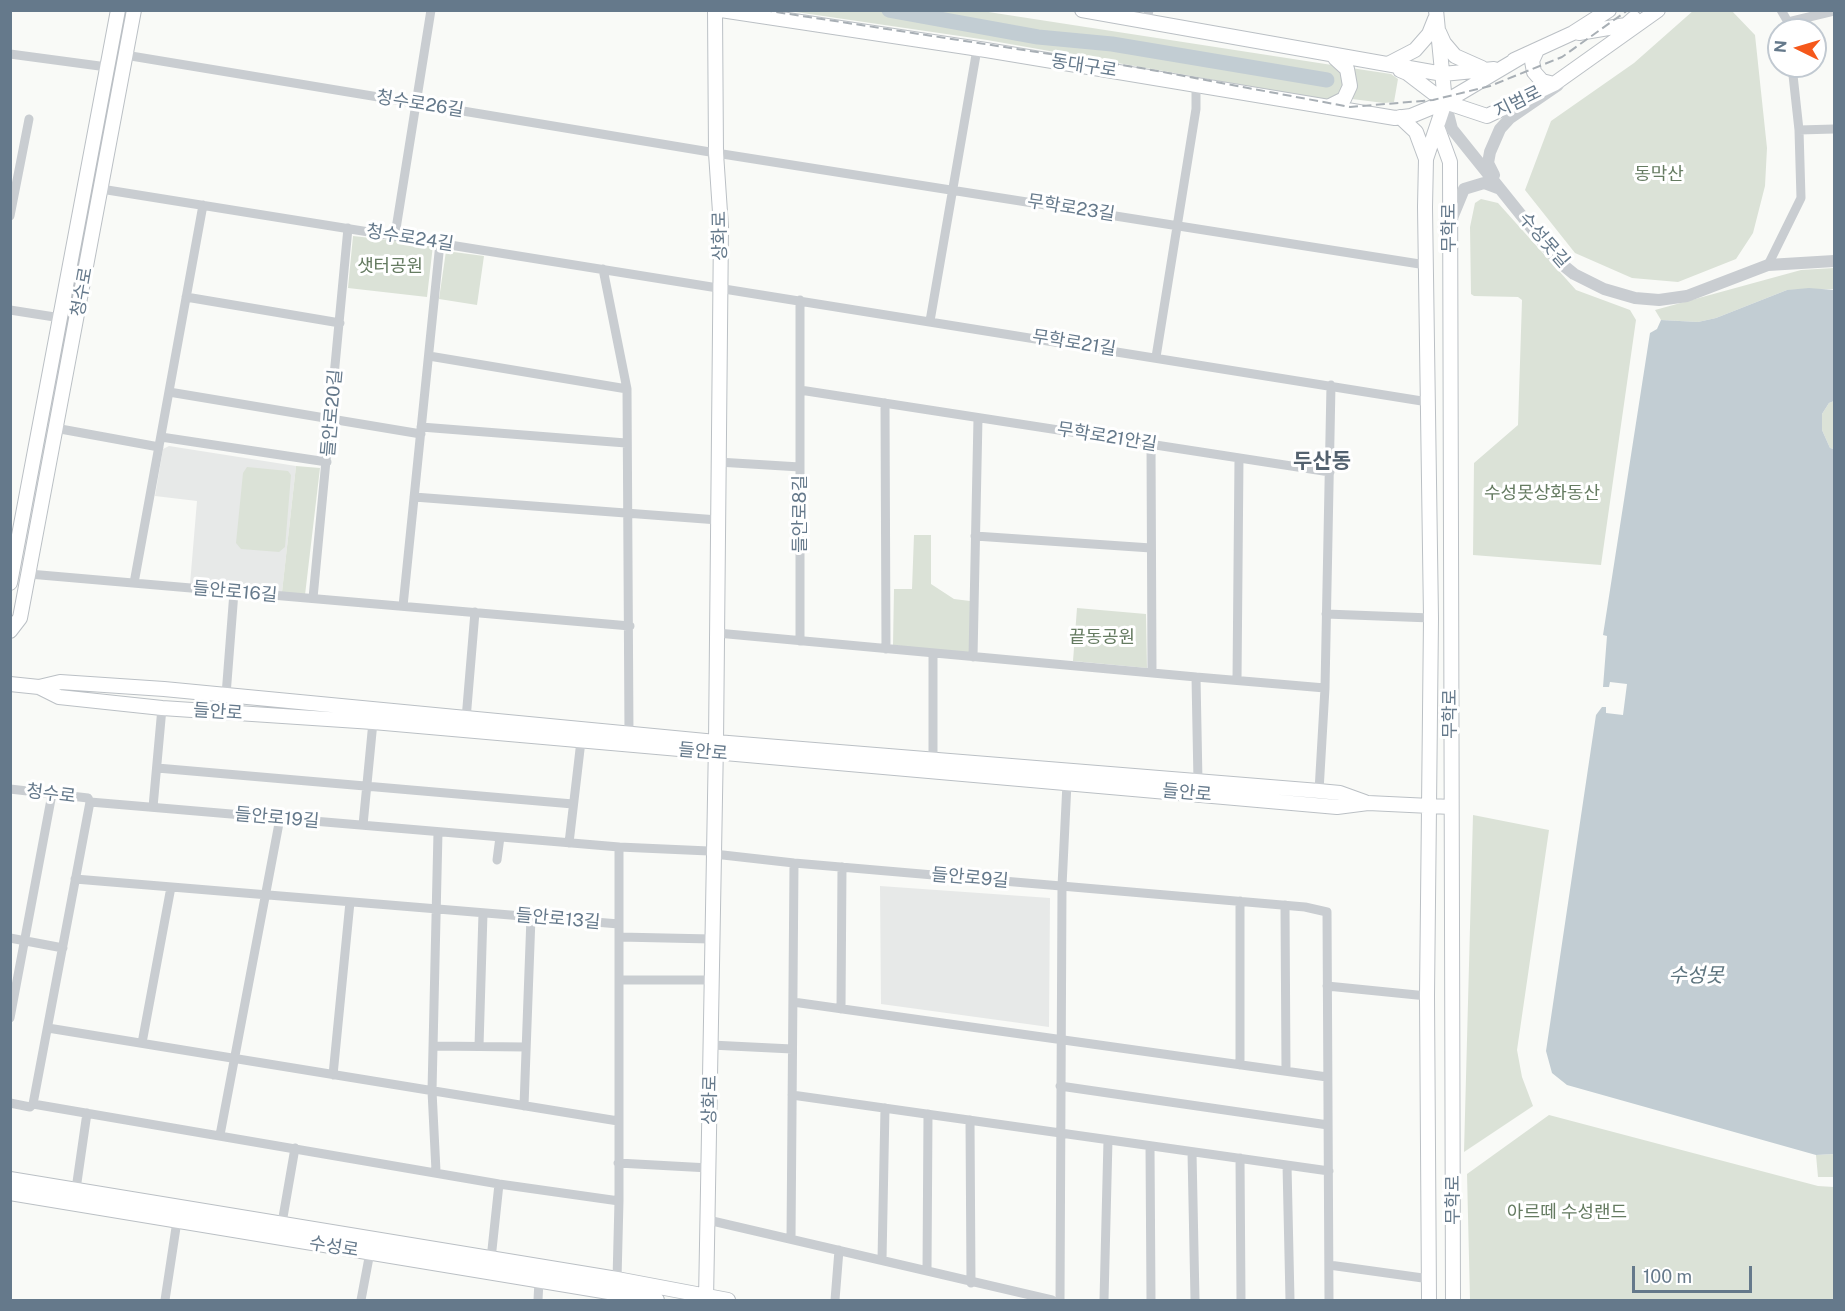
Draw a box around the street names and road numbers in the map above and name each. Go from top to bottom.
street label: 동대구로 [1050,50,1118,82]
street label: 지범로 [1491,81,1545,123]
street label: 청수로26길 [375,86,465,122]
street label: 무학로23길 [1026,190,1116,226]
street label: 무학로 [1438,203,1460,253]
street label: 수성못길 [1514,208,1574,272]
street label: 상화로 [709,211,731,261]
street label: 청수로24길 [365,220,455,256]
street label: 청수로 [67,266,97,318]
street label: 무학로21길 [1031,326,1117,360]
street label: 들안로20길 [317,368,347,458]
street label: 무학로21안길 [1056,418,1158,456]
street label: 들안로8길 [789,475,811,553]
street label: 들안로16길 [192,578,278,606]
street label: 무학로 [1439,689,1461,739]
street label: 들안로 [192,699,244,725]
street label: 들안로 [677,739,729,765]
street label: 청수로 [25,780,77,808]
street label: 들안로 [1161,780,1213,806]
street label: 들안로19길 [234,804,320,832]
street label: 들안로9길 [930,864,1010,892]
street label: 들안로13길 [515,905,601,933]
street label: 상화로 [699,1075,721,1125]
street label: 무학로 [1442,1175,1464,1225]
street label: 수성로 [308,1232,360,1262]

